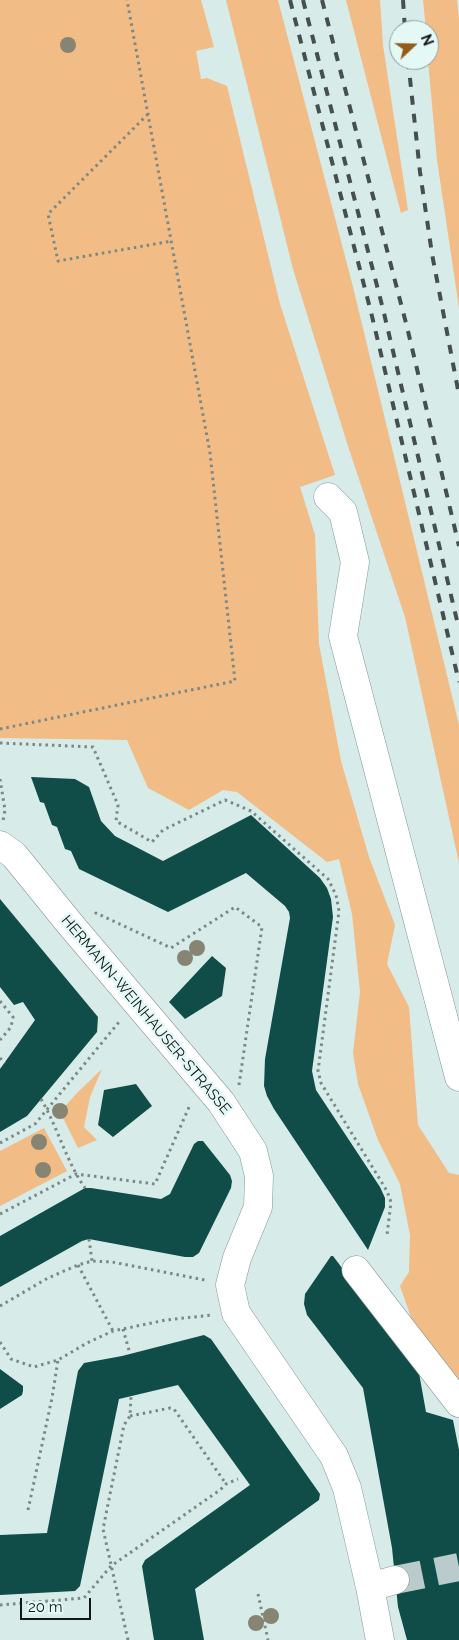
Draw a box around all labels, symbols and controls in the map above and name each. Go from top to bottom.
north arrow [389,20,439,70]
text: N [418,32,436,48]
street label: HERMANN-WEINHAUSER-STRASSE [57,912,235,1118]
scale bar [22,1588,94,1620]
text: 20 m [28,1598,63,1616]

